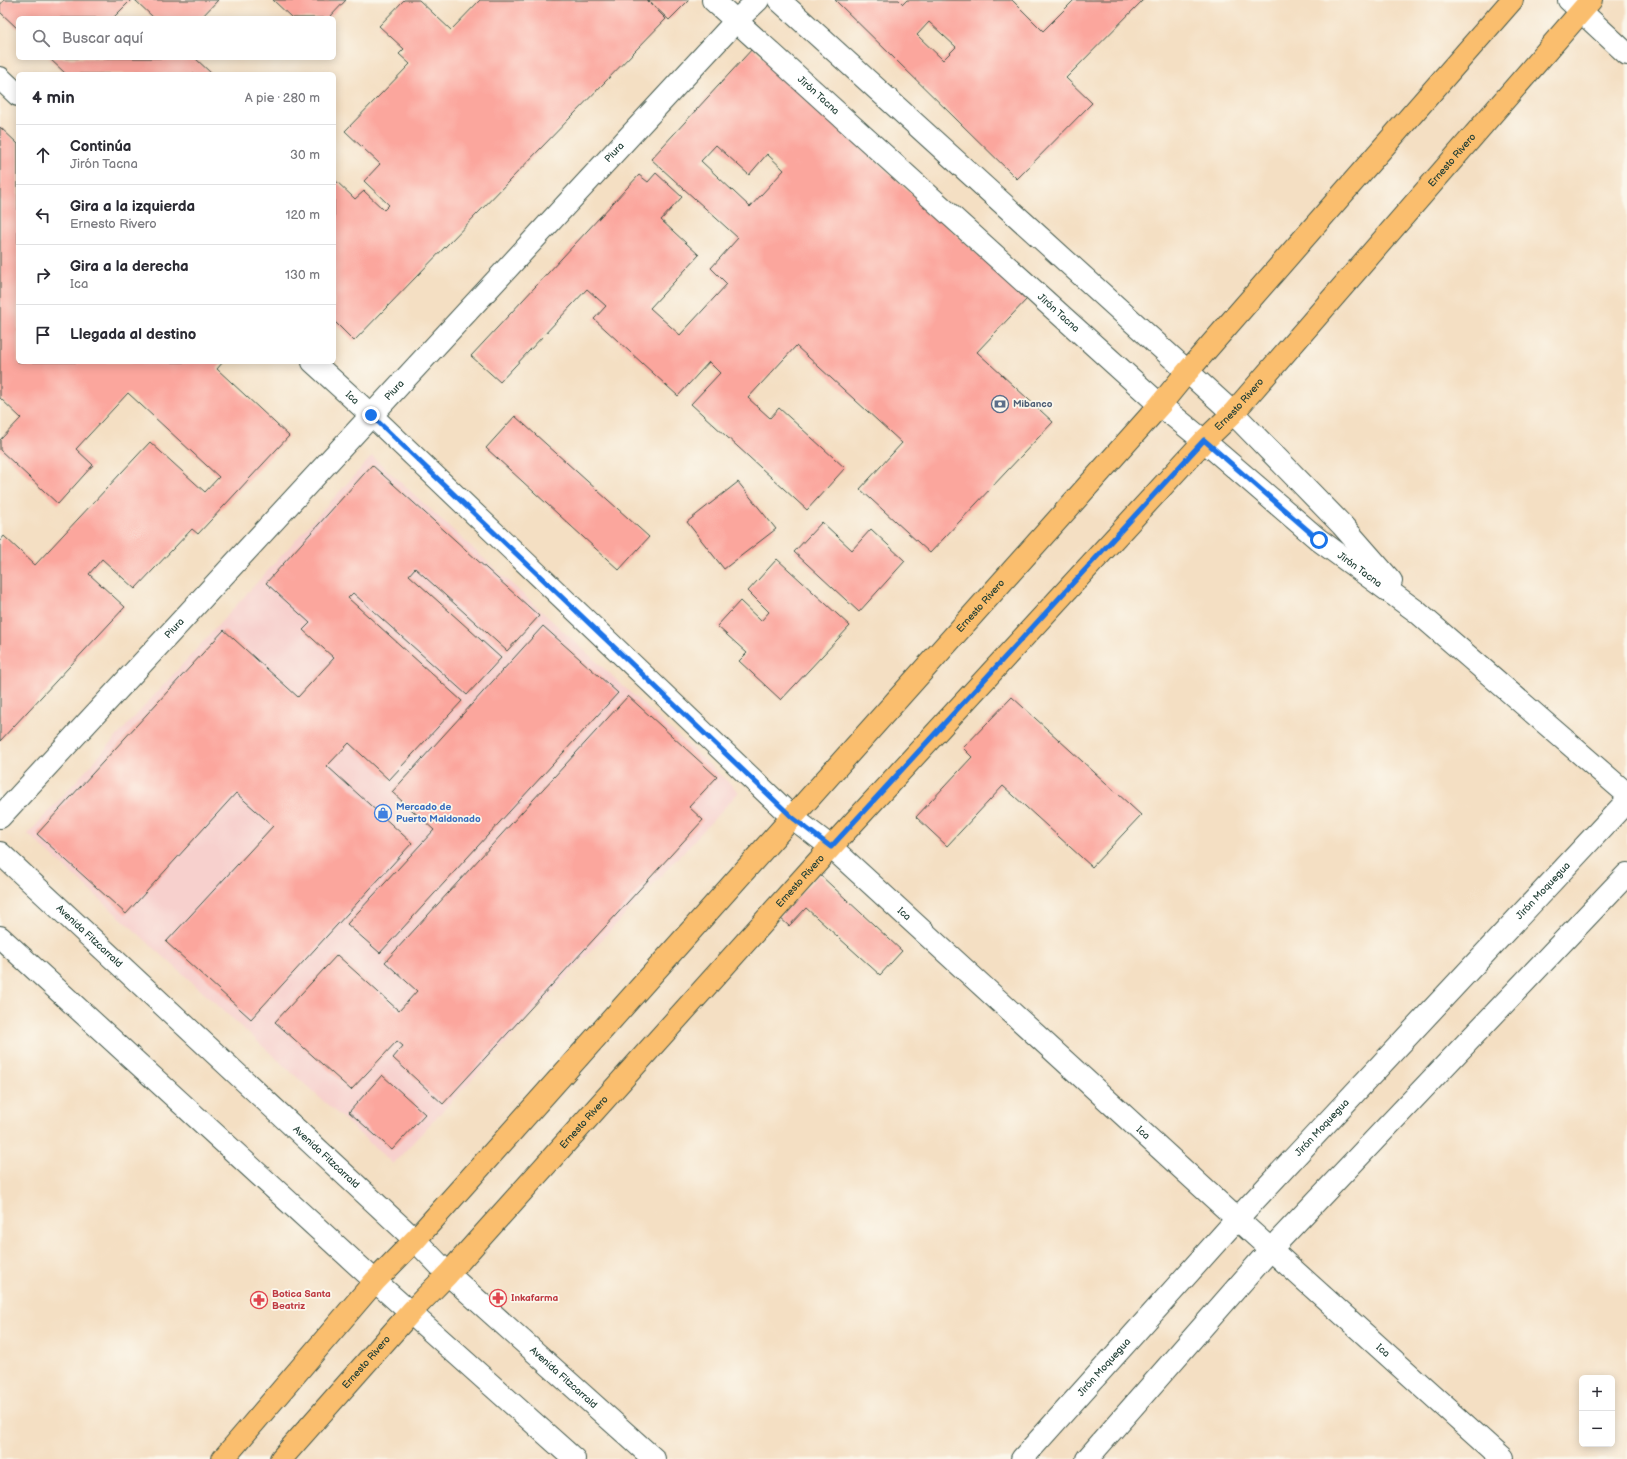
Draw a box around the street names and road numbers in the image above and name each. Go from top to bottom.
street label: Jirón Tacna [795,73,842,118]
street label: Ernesto Rivero [1426,131,1479,189]
street label: Piura [602,140,627,165]
street label: Jirón Tacna [1035,291,1082,335]
street label: Ernesto Rivero [1212,376,1266,433]
street label: Piura [382,378,407,403]
street label: Ica [343,389,362,407]
street label: Jirón Tacna [1335,549,1384,590]
street label: Ernesto Rivero [954,577,1008,635]
street label: Piura [162,615,187,641]
street label: Ernesto Rivero [774,852,827,910]
street label: Jirón Moquegua [1514,860,1573,922]
street label: Avenida Fitzcarrald [54,902,125,970]
street label: Ica [895,905,914,923]
street label: Ernesto Rivero [557,1093,611,1151]
street label: Jirón Moquegua [1293,1096,1352,1159]
street label: Avenida Fitzcarrald [291,1123,362,1191]
street label: Ica [1134,1124,1152,1142]
street label: Ernesto Rivero [340,1333,393,1391]
street label: Jirón Moquegua [1075,1336,1133,1399]
street label: Ica [1374,1341,1392,1360]
street label: Avenida Fitzcarrald [527,1344,600,1411]

